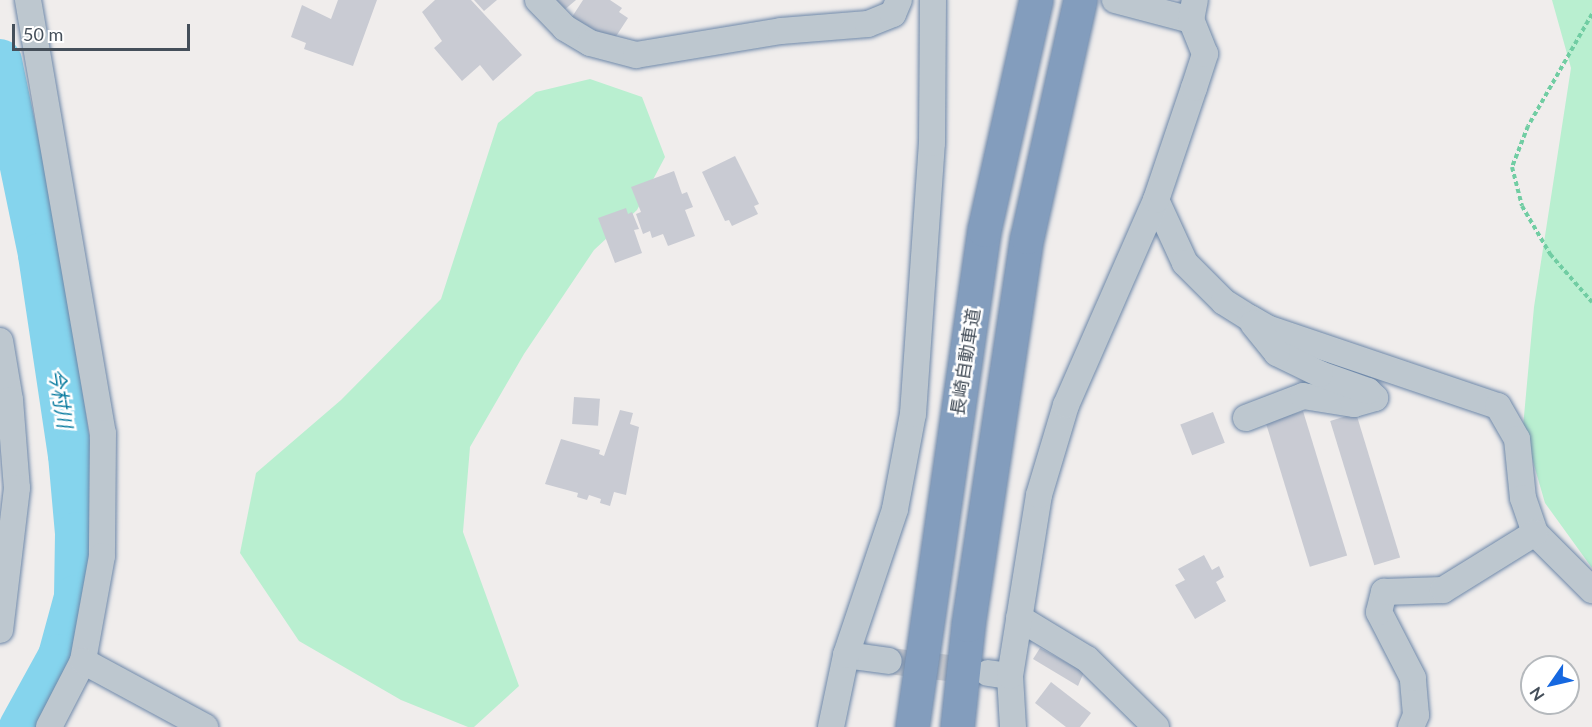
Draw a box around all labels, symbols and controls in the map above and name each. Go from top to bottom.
scale bar [15,12,194,50]
text: 50 m [23,23,63,45]
street label: 長崎自動車道 [946,307,984,417]
water label: 今村川 [44,366,78,430]
north arrow [1520,655,1580,715]
text: N [1525,684,1548,705]

